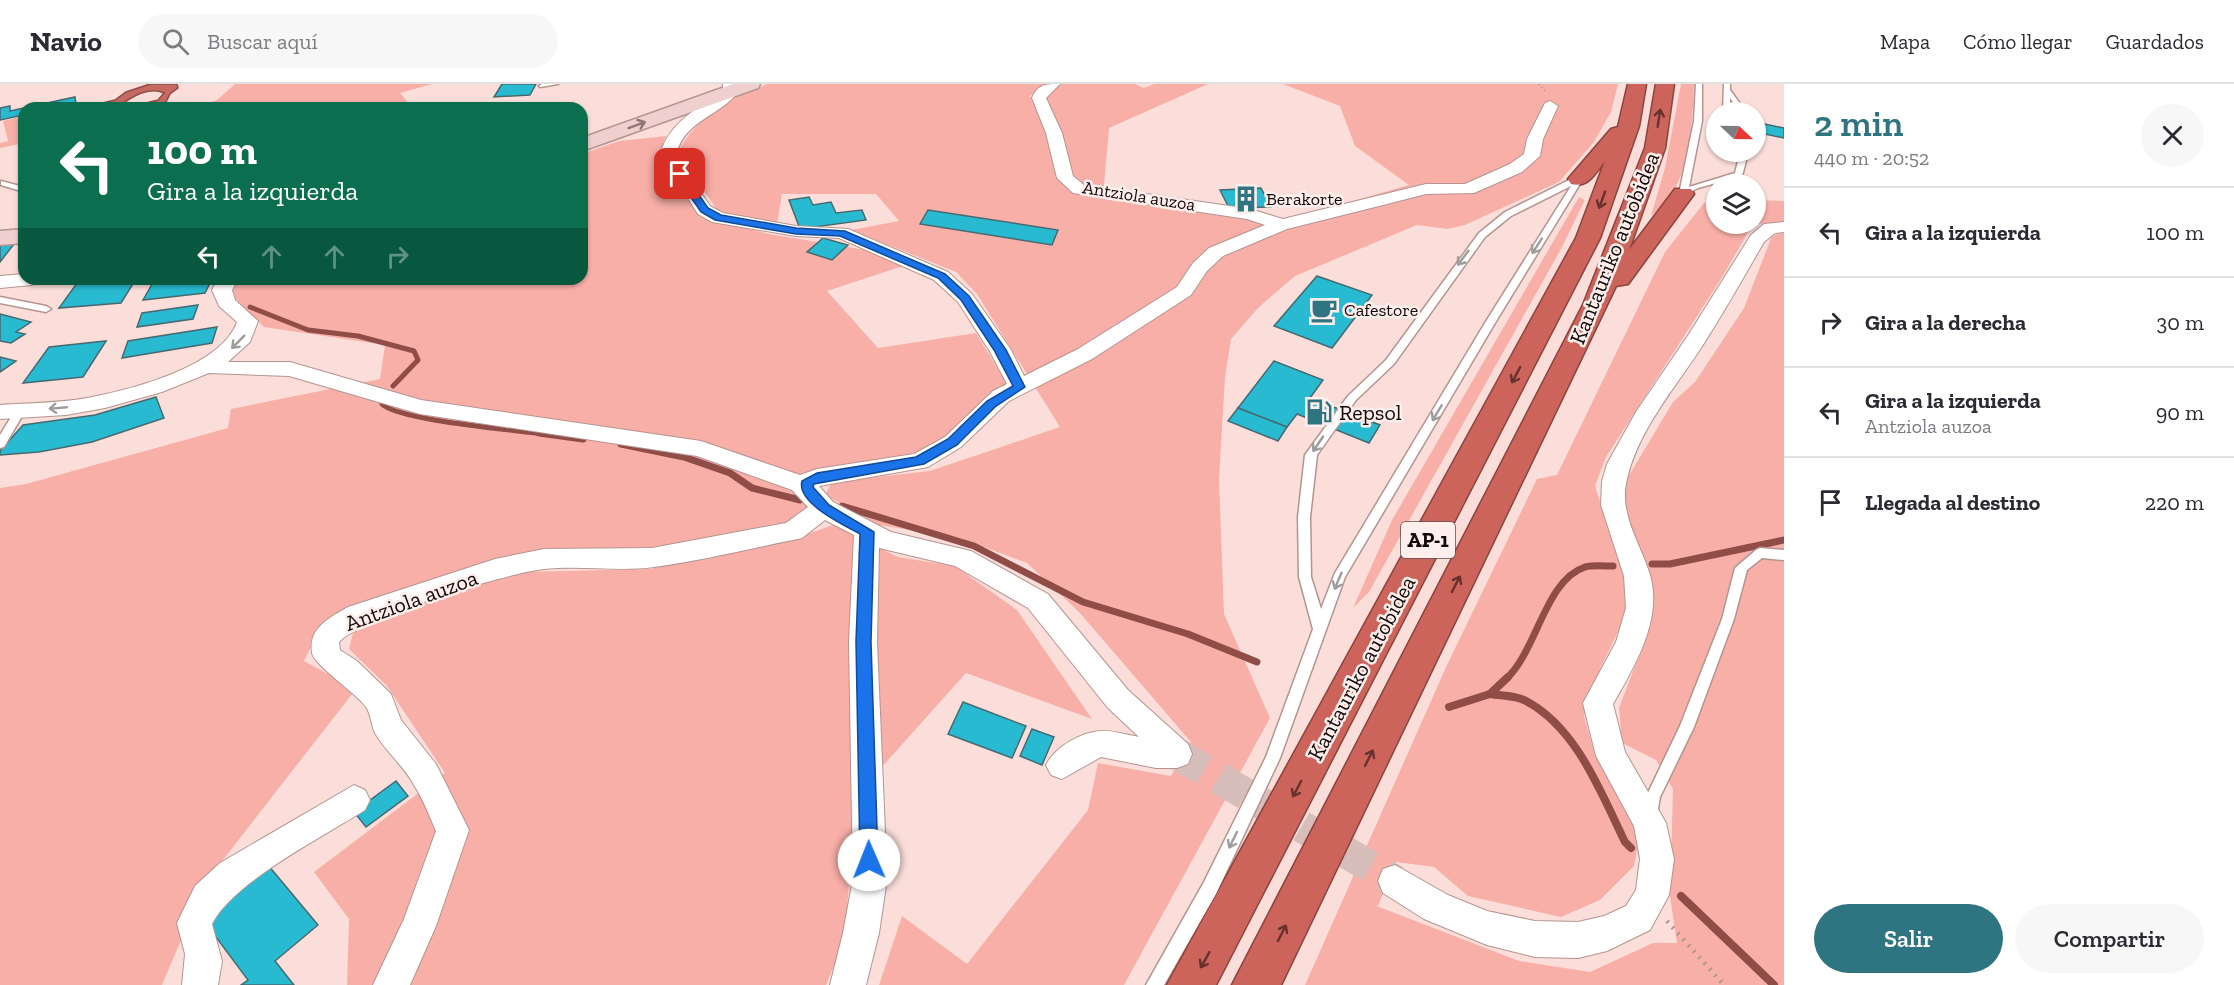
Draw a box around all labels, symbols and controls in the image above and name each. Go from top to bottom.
search box [138,14,558,68]
text: Navio [30,25,102,58]
icon: search [159,25,192,58]
text: Buscar aquí [207,28,318,55]
text: Mapa [1880,29,1930,54]
text: Cómo llegar [1963,29,2073,54]
text: Guardados [2106,29,2204,54]
north arrow [1706,102,1766,162]
map controls [1706,102,1766,234]
text: 2 min [1814,102,1903,145]
button: close [2141,104,2204,167]
one-way arrow [1654,108,1665,128]
one-way arrow [627,119,646,130]
text: 100 m [147,124,257,175]
icon: left [48,126,126,204]
text: 440 m · 20:52 [1814,146,1929,170]
pin [654,148,705,199]
street label: Kantauriko autobidea [1564,148,1665,348]
icon: arrive [663,157,696,190]
button: layers [1706,174,1766,234]
text: Gira a la izquierda [147,175,358,207]
street label: Antziola auzoa [1081,176,1197,216]
building icon: Berakorte [1231,184,1261,214]
place label: Berakorte [1266,188,1343,210]
one-way arrow [1595,190,1606,209]
icon: left [1814,216,1847,249]
text: Gira a la izquierda [1865,219,2041,246]
text: 100 m [2146,219,2204,246]
one-way arrow [1531,237,1543,254]
icon: left [192,240,225,273]
icon: ahead [255,240,288,273]
icon: ahead [318,240,351,273]
icon: right [381,240,414,273]
one-way arrow [1457,250,1470,266]
cafe icon: Cafestore [1309,295,1339,325]
place label: Cafestore [1344,299,1418,321]
icon: right [1814,306,1847,339]
text: Gira a la derecha [1865,309,2026,336]
text: 30 m [2157,309,2204,336]
one-way arrow [231,334,245,349]
one-way arrow [1510,366,1522,383]
text: Gira a la izquierda [1865,387,2041,414]
icon: left [1814,396,1847,429]
fuel station icon: Repsol [1304,397,1334,427]
place label: Repsol [1339,399,1402,426]
text: 90 m [2156,399,2204,426]
one-way arrow [49,403,69,414]
one-way arrow [1431,404,1443,421]
text: Antziola auzoa [1865,414,1992,438]
one-way arrow [1312,436,1324,452]
icon: arrive [1814,486,1847,519]
text: Llegada al destino [1865,489,2040,516]
text: 220 m [2145,489,2204,516]
road number: AP-1 [1401,522,1455,558]
street label: Antziola auzoa [341,564,482,637]
street label: Kantauriko autobidea [1301,571,1422,765]
one-way arrow [1332,572,1343,590]
one-way arrow [1451,575,1462,593]
one-way arrow [1364,750,1375,768]
one-way arrow [1291,779,1302,797]
position arrow [837,828,901,892]
one-way arrow [1227,830,1239,848]
button: Salir [1814,904,2003,973]
button: Compartir [2015,904,2204,973]
one-way arrow [1277,924,1288,942]
one-way arrow [1199,951,1211,968]

